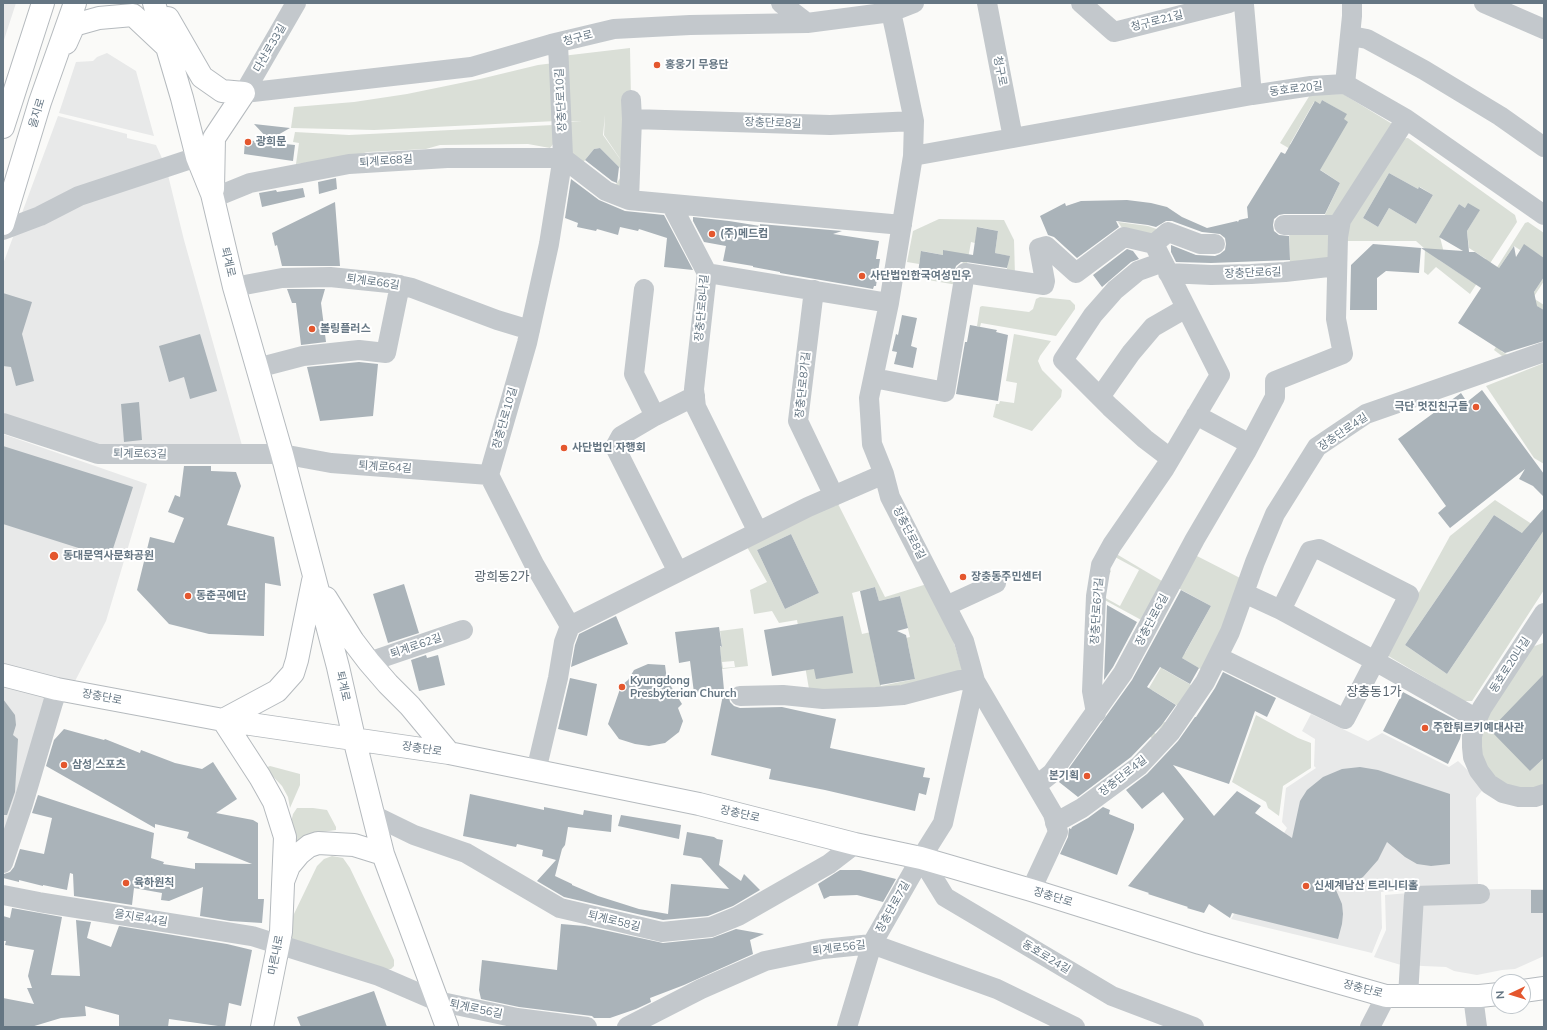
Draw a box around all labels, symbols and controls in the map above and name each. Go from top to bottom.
street label: 청구로21길 [1129,8,1185,34]
street label: 다산로33길 [251,21,289,75]
street label: 청구로 [562,28,594,48]
street label: 청구로 [991,55,1009,87]
place label: 홍웅기 무용단 [665,58,729,72]
marker: 홍웅기 무용단 [652,60,662,70]
street label: 장충단로10길 [553,68,569,132]
street label: 동호로20길 [1269,79,1323,99]
street label: 을지로 [26,97,48,129]
street label: 장충단로8길 [744,115,802,131]
place label: 광희문 [256,135,286,149]
marker: 광희문 [243,137,253,147]
street label: 퇴계로68길 [359,153,413,169]
place label: (주)메드컴 [720,227,768,241]
marker: (주)메드컴 [707,229,717,239]
street label: 퇴계로 [218,246,238,278]
street label: 장충단로6길 [1224,265,1282,281]
place label: 사단법인한국여성민우 [870,269,971,283]
marker: 사단법인한국여성민우 [857,271,867,281]
street label: 퇴계로66길 [346,272,400,292]
street label: 장충단로8나길 [692,274,712,342]
place label: 볼링플러스 [320,322,371,336]
marker: 볼링플러스 [307,324,317,334]
street label: 장충단로8가길 [793,351,813,419]
street label: 장충단로10길 [490,386,520,450]
place label: 극단 멋진친구들 [1394,400,1468,414]
marker: 극단 멋진친구들 [1471,402,1481,412]
street label: 장충단로4길 [1316,411,1370,453]
place label: 사단법인 자행회 [572,441,646,455]
marker: 사단법인 자행회 [559,443,569,453]
street label: 퇴계로63길 [113,447,167,461]
street label: 퇴계로64길 [358,459,412,475]
street label: 장충단로8길 [890,505,928,561]
place label: 동대문역사문화공원 [63,549,154,563]
marker: 동대문역사문화공원 [48,550,60,562]
district label: 광희동2가 [474,569,530,585]
place label: 장충동주민센터 [971,570,1042,584]
marker: 장충동주민센터 [958,572,968,582]
street label: 장충단로6가길 [1088,577,1106,645]
place label: 동춘곡예단 [196,589,247,603]
marker: 동춘곡예단 [183,591,193,601]
street label: 장충단로6길 [1133,592,1171,648]
street label: 퇴계로62길 [388,631,444,661]
street label: 동호로20나길 [1487,635,1533,695]
street label: 퇴계로 [333,670,353,702]
place label: Kyungdong Presbyterian Church [630,674,737,700]
marker: Kyungdong Presbyterian Church [617,682,627,692]
district label: 장충동1가 [1346,684,1402,700]
street label: 장충단로 [81,687,123,707]
place label: 주한튀르키예대사관 [1433,721,1524,735]
marker: 주한튀르키예대사관 [1420,723,1430,733]
street label: 장충단로 [401,739,443,759]
street label: 장충단로4길 [1096,753,1150,799]
place label: 삼성 스포츠 [72,758,126,772]
marker: 삼성 스포츠 [59,760,69,770]
place label: 본기획 [1049,769,1079,783]
marker: 본기획 [1082,771,1092,781]
street label: 장충단로 [719,803,761,825]
place label: 육하원칙 [134,876,174,890]
marker: 육하원칙 [121,878,131,888]
street label: 장충단로7길 [873,879,913,935]
place label: 신세계남산 트리니티홀 [1314,879,1418,893]
marker: 신세계남산 트리니티홀 [1301,881,1311,891]
street label: 장충단로 [1032,885,1074,909]
street label: 을지로44길 [113,907,169,929]
street label: 퇴계로58길 [586,908,642,934]
street label: 마른내로 [266,934,286,976]
street label: 퇴계로56길 [812,938,866,958]
street label: 동호로24길 [1020,938,1072,976]
north arrow [1491,974,1531,1014]
street label: 장충단로 [1342,977,1384,1001]
text: N [1493,990,1507,999]
street label: 퇴계로56길 [448,997,504,1021]

